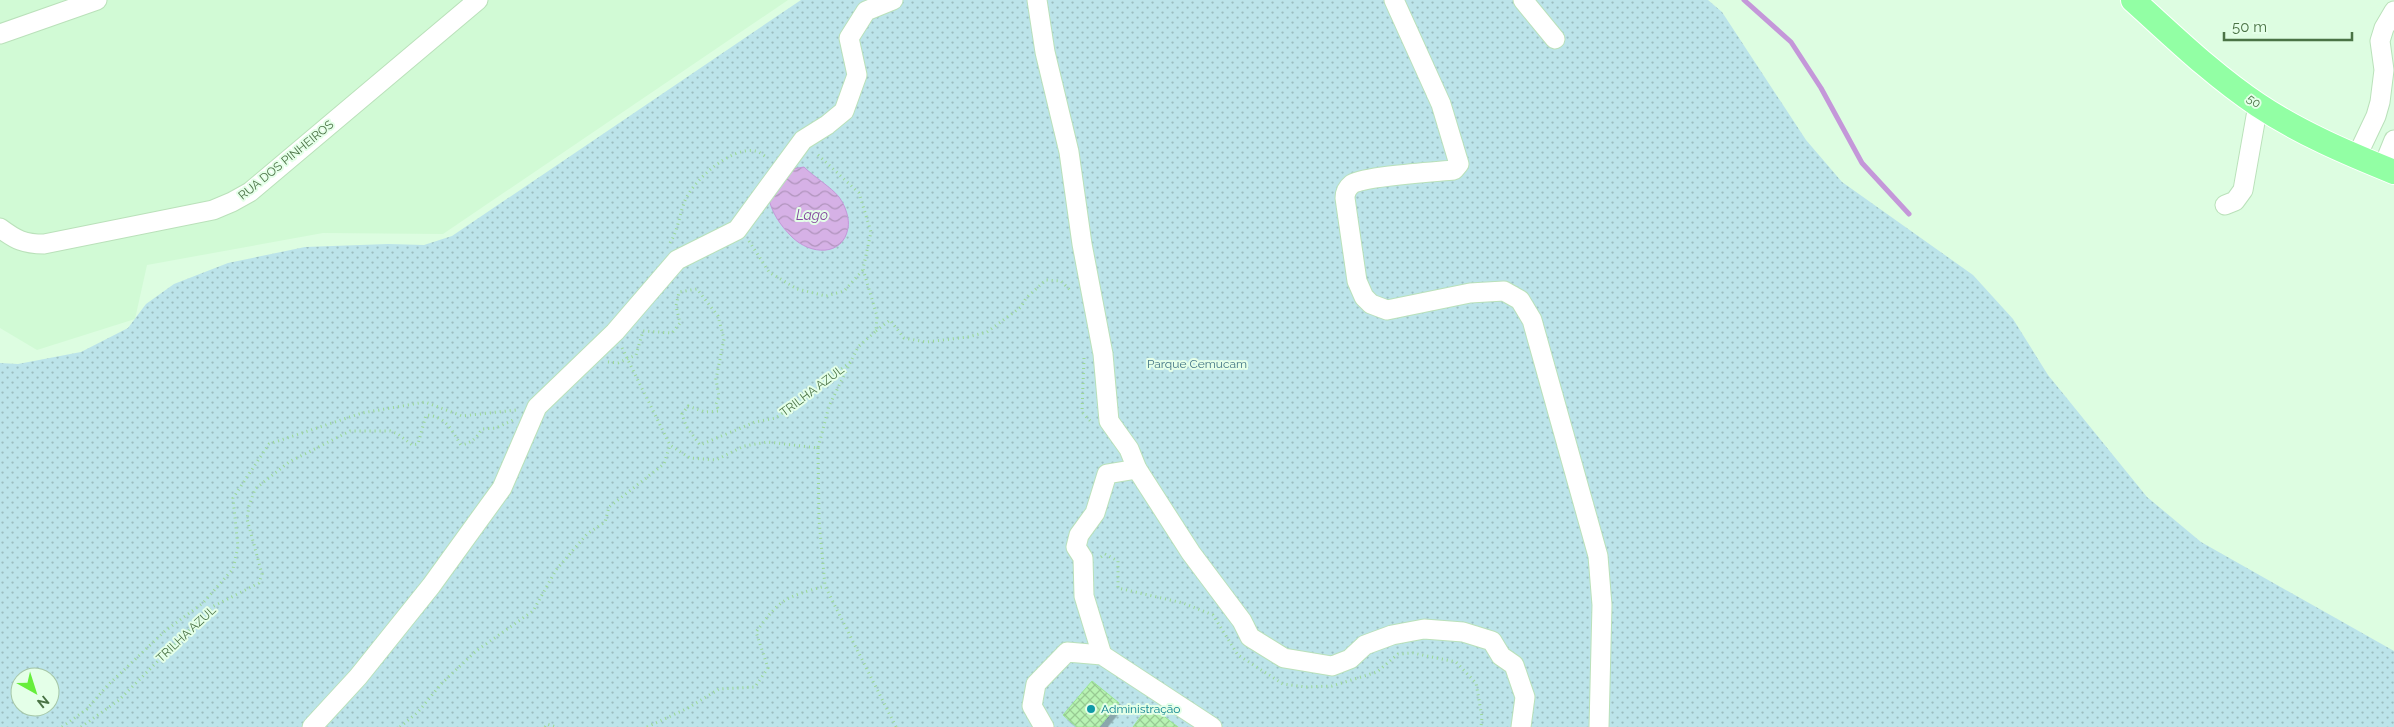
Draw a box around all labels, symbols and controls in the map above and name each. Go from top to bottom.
scale bar [2224,10,2352,42]
text: 50 m [2232,18,2267,36]
street label: 50 [2244,91,2264,111]
street label: RUA DOS PINHEIROS [236,117,336,203]
water label: Lago [796,207,828,223]
park label: Parque Cemucam [1147,357,1247,371]
street label: TRILHA AZUL [777,362,847,420]
street label: TRILHA AZUL [153,603,219,665]
north arrow [10,667,60,717]
text: N [34,693,52,712]
place label: Administração [1101,702,1180,716]
marker: Administração [1085,703,1097,715]

